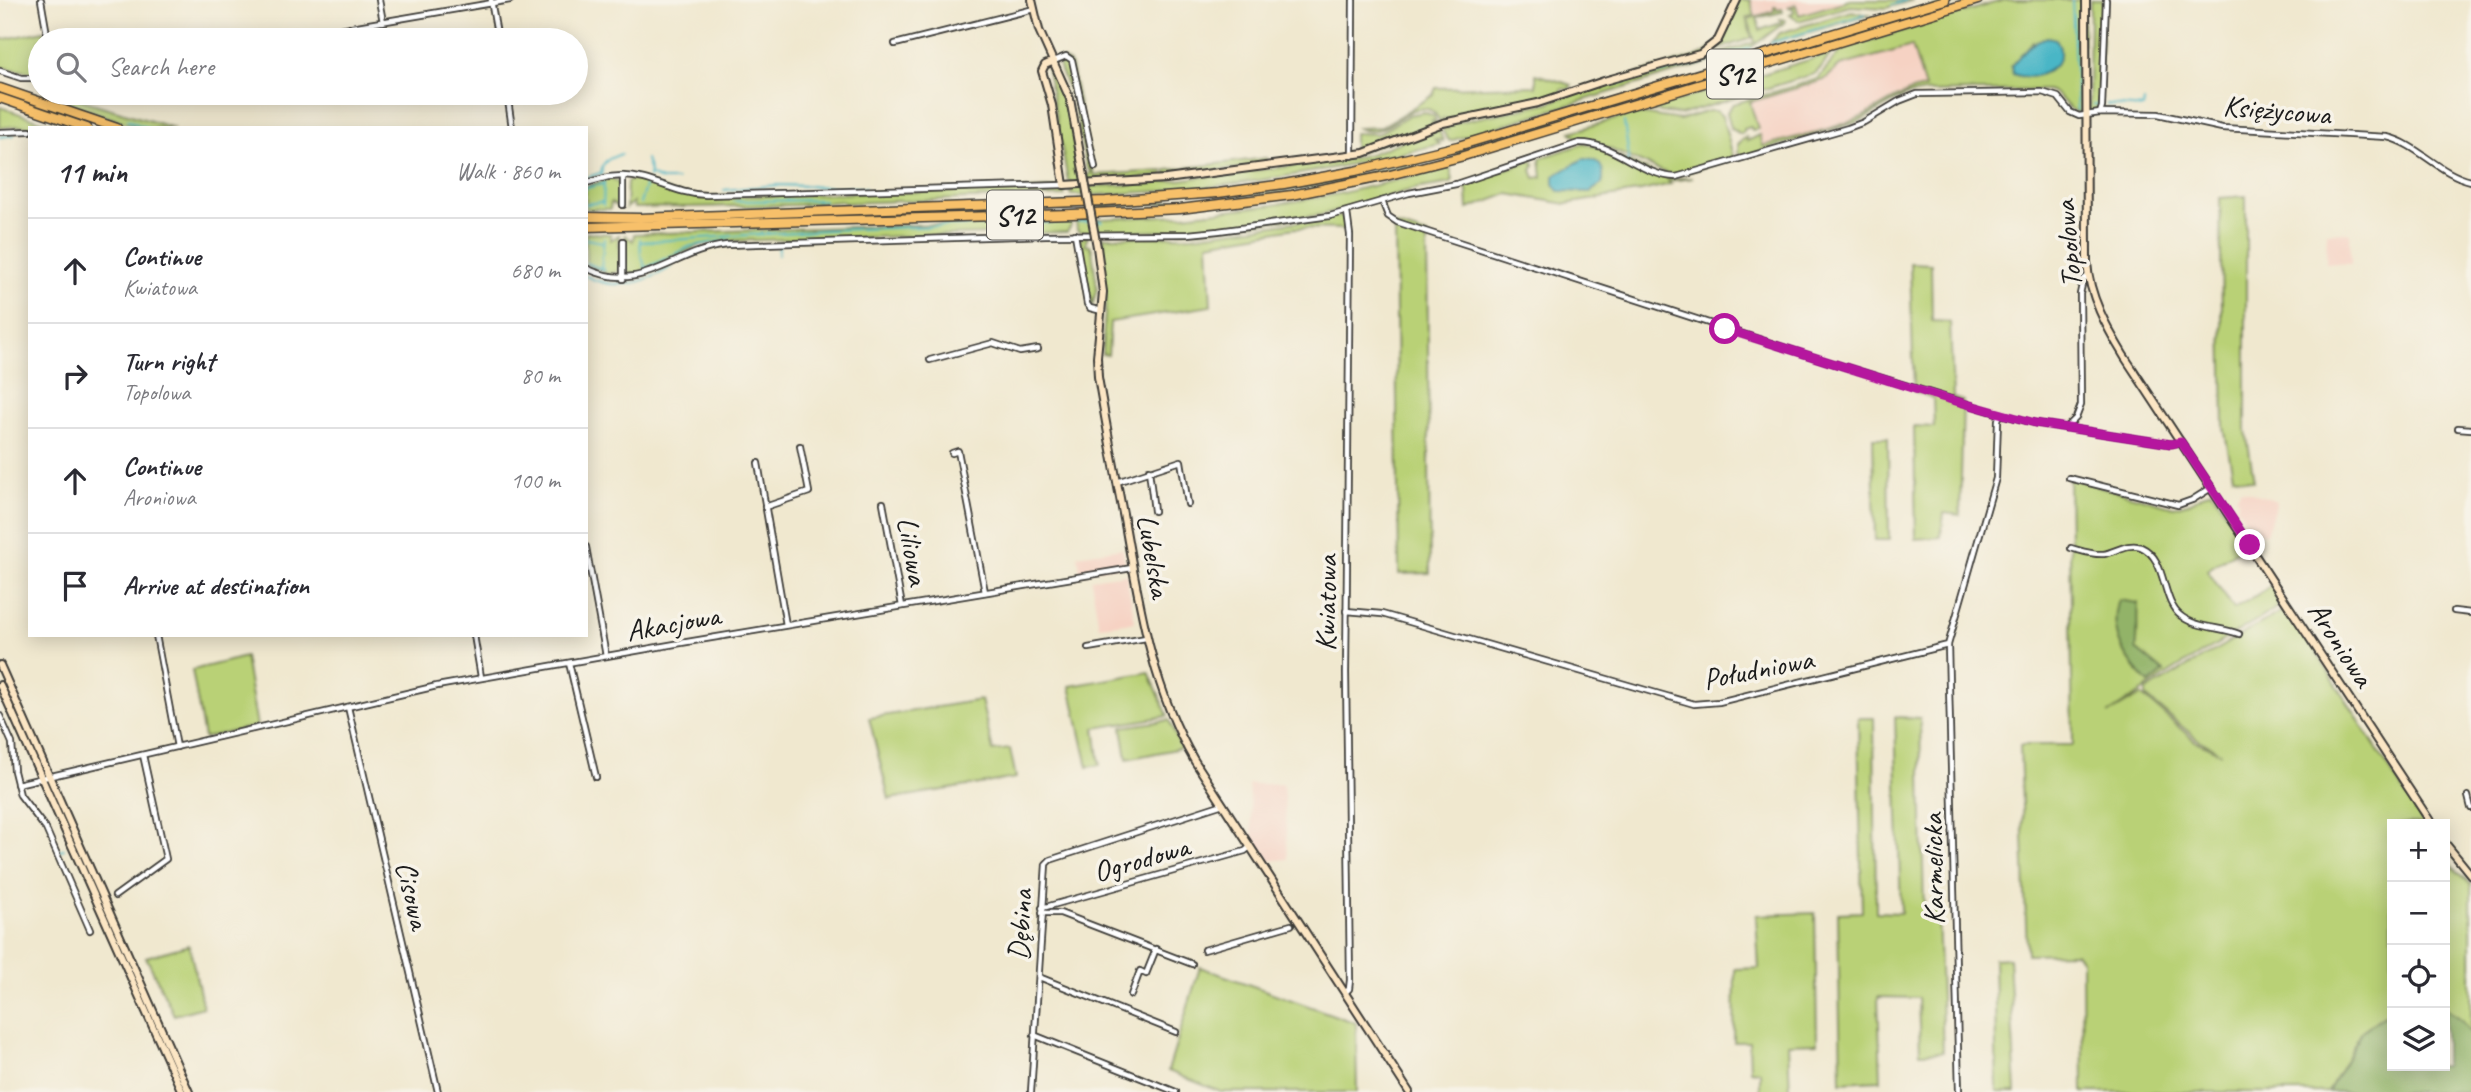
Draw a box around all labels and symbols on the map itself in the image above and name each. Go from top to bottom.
road number: S12 [1707,50,1763,98]
street label: Księżycowa [2222,86,2334,134]
road number: S12 [987,190,1043,240]
street label: Topolowa [2045,197,2091,289]
route start [1709,313,1740,344]
street label: Lubelska [1128,511,1180,603]
street label: Liliowa [888,514,938,590]
route end [2234,529,2265,560]
street label: Kwiatowa [1306,553,1346,651]
street label: Aroniowa [2299,594,2384,696]
street label: Akacjowa [623,596,725,650]
street label: Południowa [1700,639,1818,698]
street label: Karmelicka [1913,811,1953,925]
street label: Ogrodowa [1089,827,1196,891]
street label: Cisowa [387,857,440,935]
street label: Dębina [999,886,1041,962]

